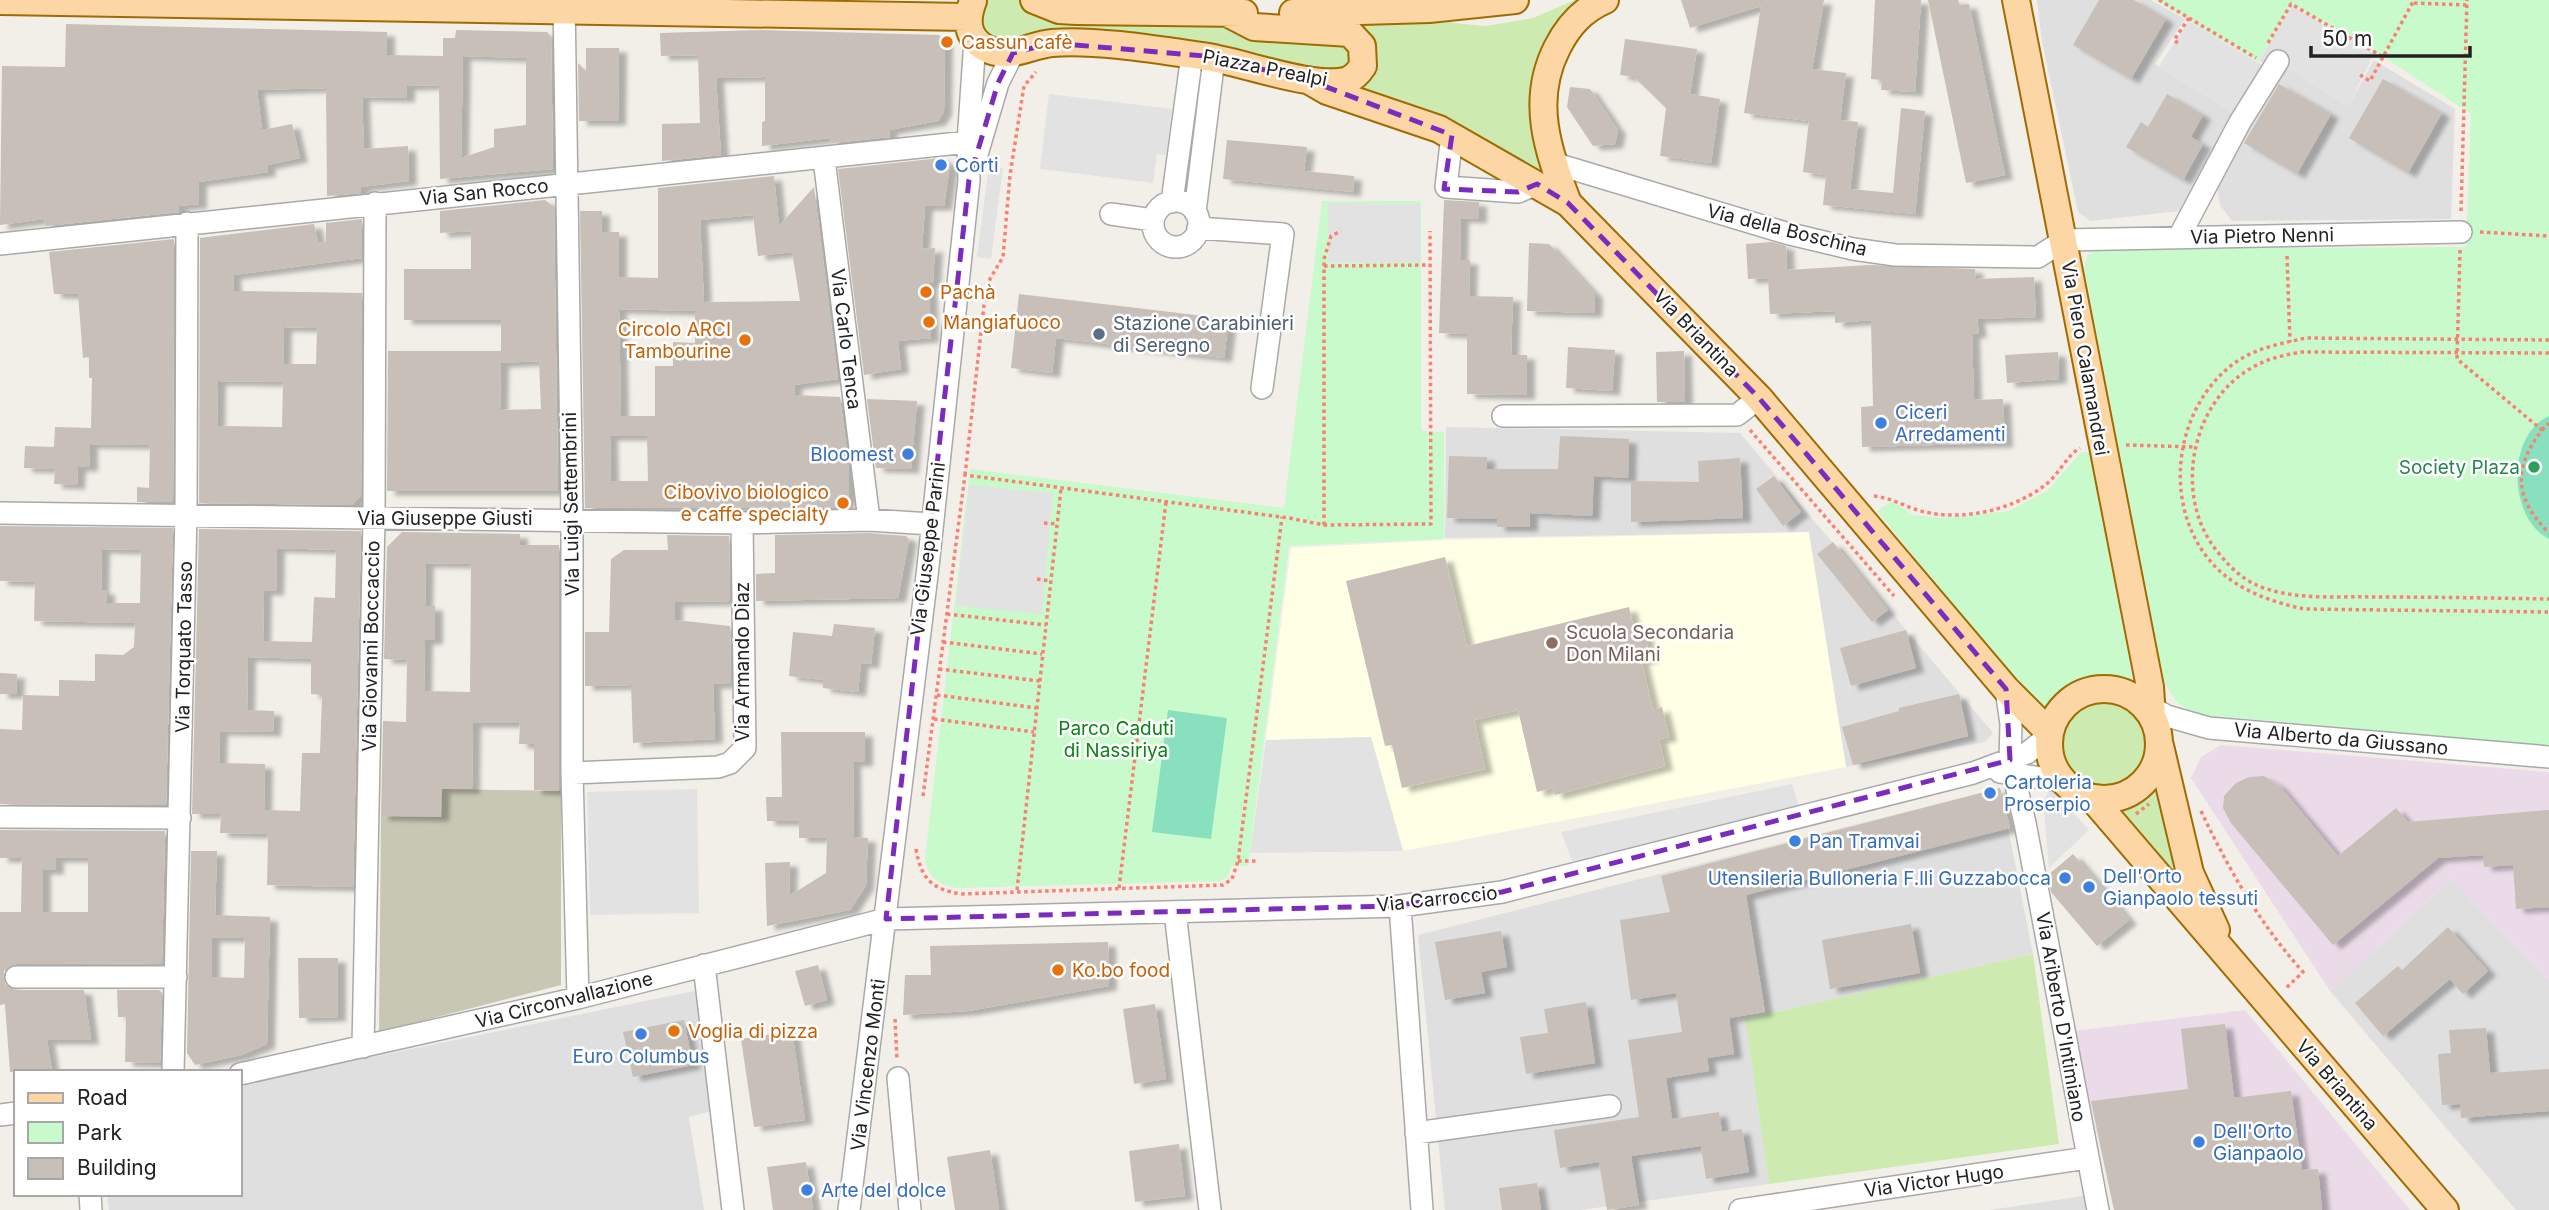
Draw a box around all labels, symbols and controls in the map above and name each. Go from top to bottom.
scale bar [2311,14,2470,58]
text: 50 m [2322,26,2372,51]
place label: Cassun cafè [961,31,1073,54]
marker: Cassun cafè [939,34,955,50]
street label: Piazza Prealpi [1201,45,1329,91]
place label: Corti [955,154,999,177]
marker: Corti [933,157,949,173]
street label: Via San Rocco [418,174,550,210]
street label: Via della Boschina [1705,199,1869,261]
street label: Via Pietro Nenni [2190,223,2334,249]
street label: Via Piero Calamandrei [2057,259,2113,457]
street label: Via Carlo Tenca [826,267,866,411]
place label: Pachà [940,281,996,304]
marker: Pachà [918,284,934,300]
street label: Via Briantina [1649,284,1743,382]
place label: Mangiafuoco [943,311,1061,334]
place label: Stazione Carabinieri di Seregno [1113,312,1294,357]
marker: Mangiafuoco [921,314,937,330]
place label: Circolo ARCI Tambourine [618,318,731,363]
marker: Stazione Carabinieri di Seregno [1091,326,1107,342]
marker: Circolo ARCI Tambourine [737,332,753,348]
place label: Ciceri Arredamenti [1895,401,2006,446]
street label: Via Luigi Settembrini [558,412,584,596]
marker: Ciceri Arredamenti [1873,415,1889,431]
place label: Bloomest [810,443,894,466]
marker: Bloomest [900,446,916,462]
place label: Society Plaza [2399,456,2520,479]
marker: Society Plaza [2526,459,2542,475]
street label: Via Giuseppe Parini [906,461,950,637]
place label: Cibovivo biologico e caffe specialty [663,481,829,526]
marker: Cibovivo biologico e caffe specialty [835,495,851,511]
street label: Via Giuseppe Giusti [357,507,533,530]
street label: Via Giovanni Boccaccio [358,540,384,752]
street label: Via Torquato Tasso [171,561,197,733]
street label: Via Armando Diaz [731,582,754,742]
place label: Scuola Secondaria Don Milani [1566,621,1734,666]
marker: Scuola Secondaria Don Milani [1544,635,1560,651]
park label: Parco Caduti di Nassiriya [1058,717,1174,762]
street label: Via Alberto da Giussano [2233,718,2449,760]
place label: Cartoleria Proserpio [2004,771,2092,816]
marker: Cartoleria Proserpio [1982,785,1998,801]
place label: Pan Tramvai [1809,830,1920,853]
marker: Pan Tramvai [1787,833,1803,849]
place label: Dell'Orto Gianpaolo tessuti [2103,865,2258,910]
place label: Utensileria Bulloneria F.lli Guzzabocca [1708,867,2051,890]
marker: Utensileria Bulloneria F.lli Guzzabocca [2057,870,2073,886]
marker: Dell'Orto Gianpaolo tessuti [2081,879,2097,895]
street label: Via Carroccio [1375,881,1499,917]
street label: Via Ariberto D'Intimiano [2031,910,2091,1124]
place label: Ko.bo food [1072,959,1170,982]
marker: Ko.bo food [1050,962,1066,978]
street label: Via Circonvallazione [473,967,655,1033]
street label: Via Vincenzo Monti [846,978,890,1152]
place label: Voglia di pizza [688,1020,818,1043]
marker: Voglia di pizza [666,1023,682,1039]
marker: Euro Columbus [633,1026,649,1042]
street label: Via Briantina [2291,1035,2383,1135]
place label: Euro Columbus [573,1045,709,1068]
legend [14,1070,242,1196]
text: Road [77,1085,128,1110]
text: Park [77,1120,122,1145]
place label: Dell'Orto Gianpaolo [2213,1120,2304,1165]
marker: Dell'Orto Gianpaolo [2191,1134,2207,1150]
text: Building [77,1155,157,1180]
street label: Via Victor Hugo [1863,1160,2005,1202]
place label: Arte del dolce [821,1179,946,1202]
marker: Arte del dolce [799,1182,815,1198]

